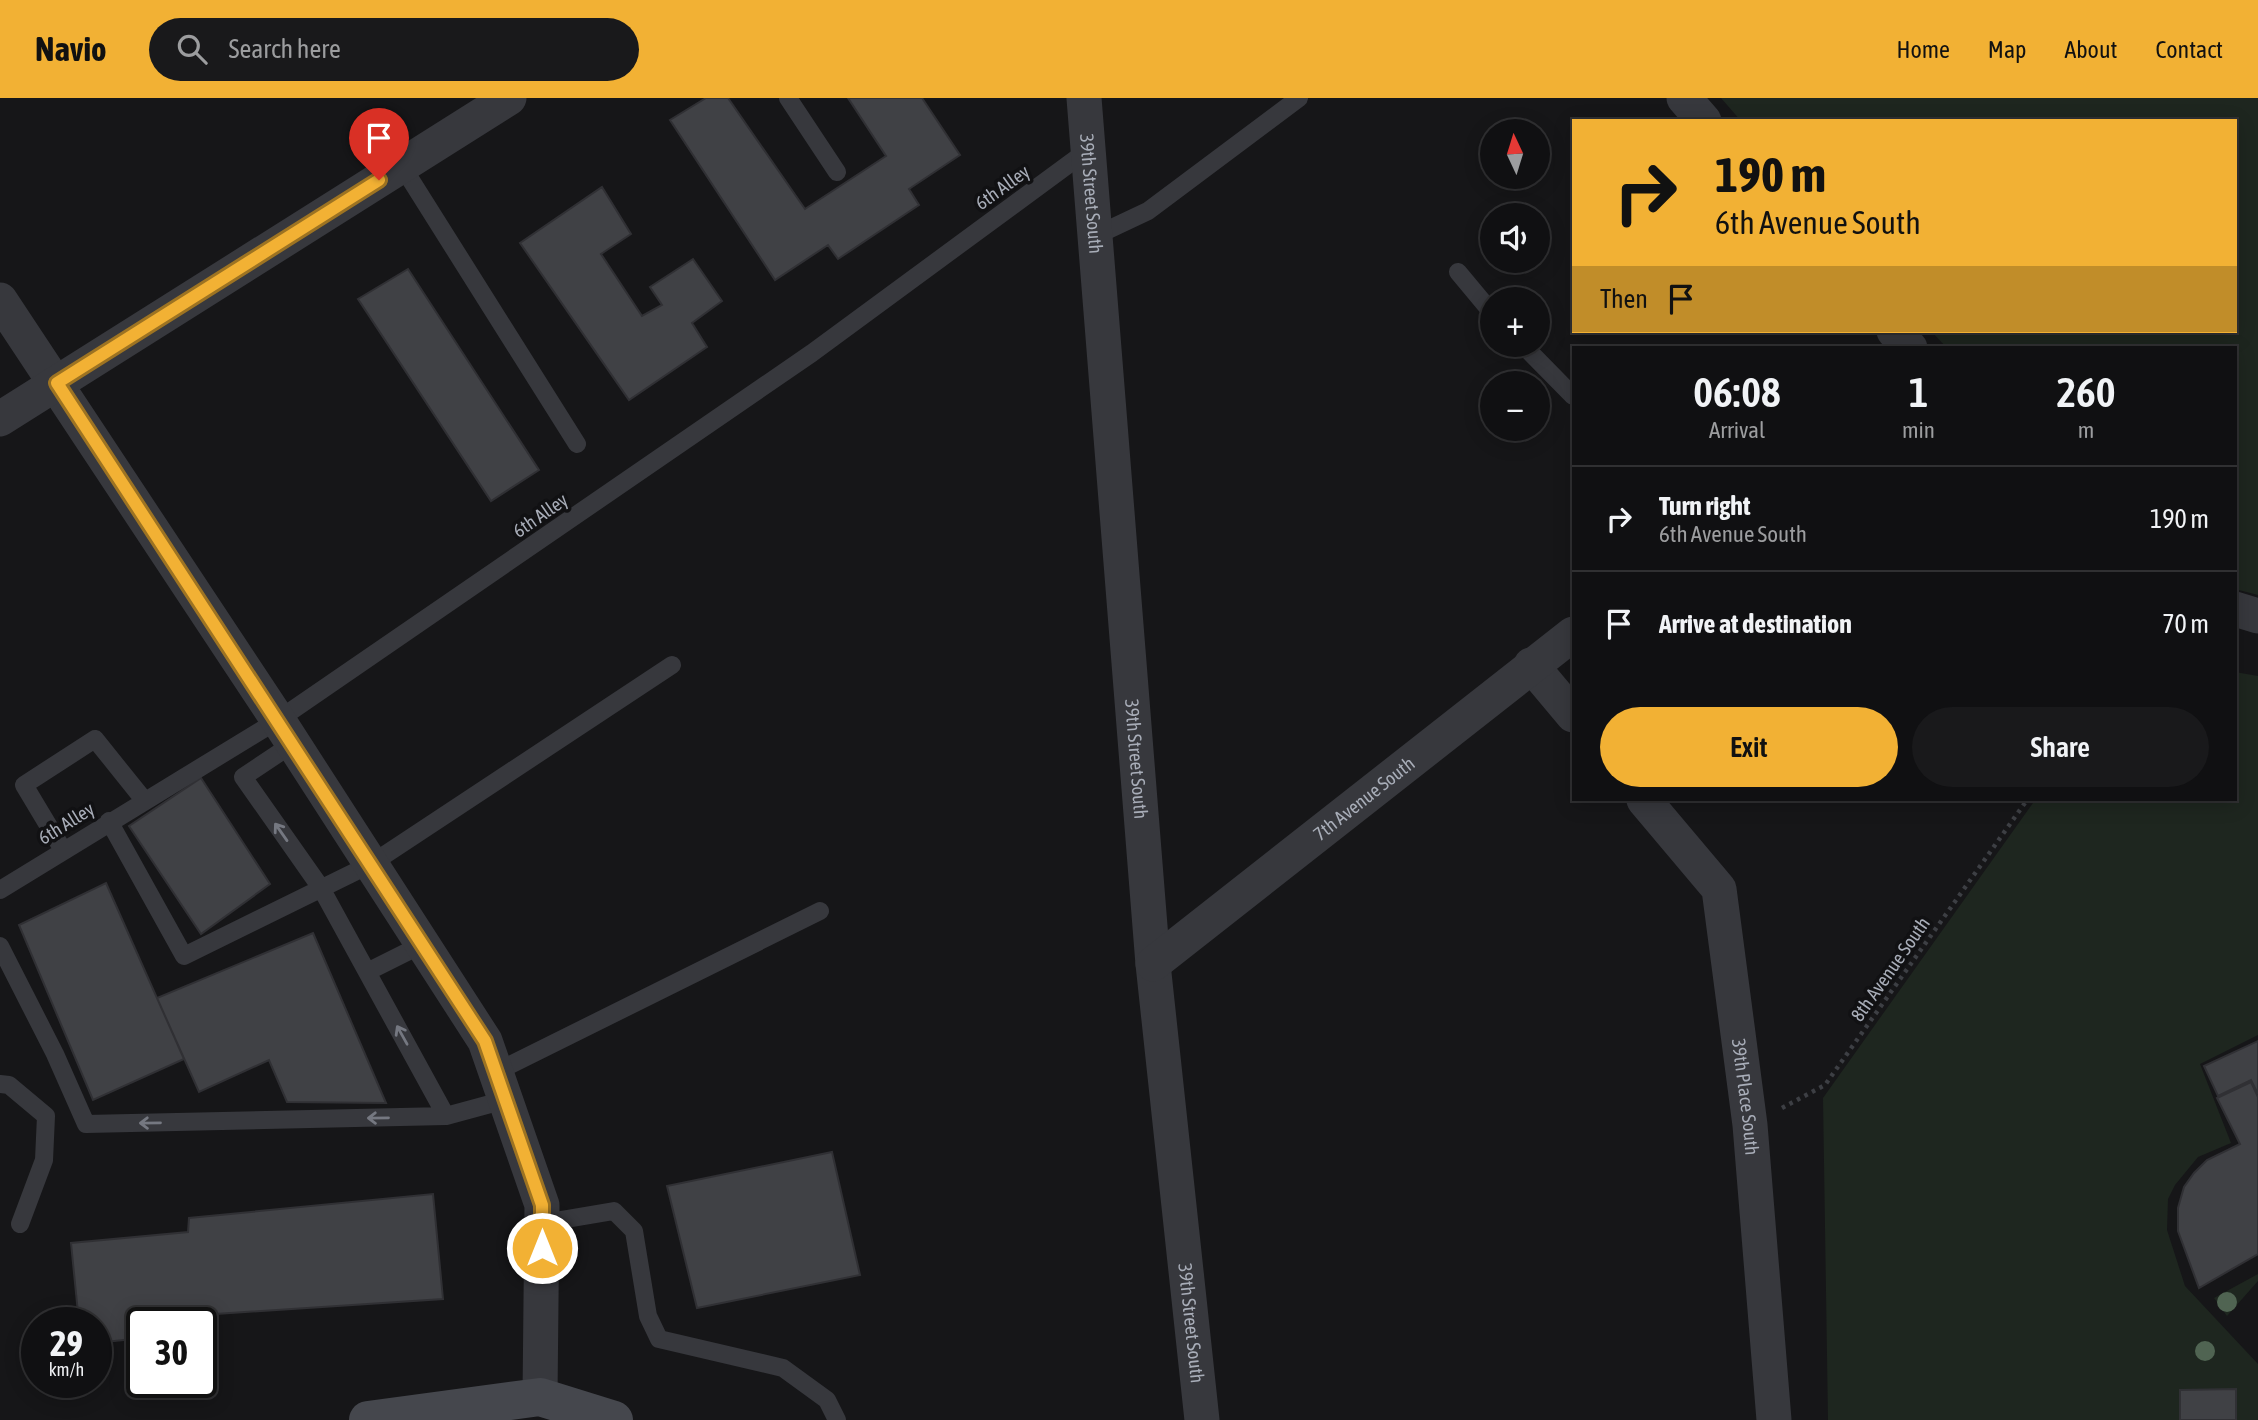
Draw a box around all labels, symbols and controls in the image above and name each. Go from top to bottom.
search box [149,18,639,81]
text: Navio [35,30,107,68]
icon: search [173,30,211,68]
text: Search here [229,34,341,64]
text: Home [1896,36,1950,63]
text: Map [1988,36,2026,63]
text: About [2064,36,2117,63]
text: Contact [2155,36,2223,63]
pin [349,108,409,180]
icon: arrive [360,119,398,157]
north arrow [1480,119,1550,189]
map controls [1480,119,1550,441]
street label: 39th Street South [1076,133,1107,255]
text: 190 m [1715,146,1826,202]
icon: right [1600,147,1691,238]
street label: 6th Alley [971,160,1034,214]
button: sound [1480,203,1550,273]
text: 6th Avenue South [1715,204,1921,241]
icon: arrive [1662,280,1700,318]
text: Then [1600,284,1648,314]
button: + [1480,287,1550,357]
text: 06:08 [1693,368,1781,416]
text: 1 [1909,368,1928,416]
text: 260 [2056,368,2116,416]
button: − [1480,371,1550,441]
text: Arrival [1709,417,1765,443]
text: min [1902,417,1935,443]
text: m [2078,417,2094,443]
street label: 6th Alley [508,488,572,542]
text: Turn right [1659,491,1750,521]
icon: right [1600,500,1638,538]
text: 190 m [2150,504,2209,534]
text: 6th Avenue South [1659,521,1807,547]
icon: arrive [1600,605,1638,643]
text: Arrive at destination [1659,609,1852,639]
text: 70 m [2162,609,2209,639]
street label: 39th Street South [1121,698,1152,820]
button: Exit [1600,707,1898,787]
button: Share [1912,707,2209,787]
street label: 7th Avenue South [1309,752,1419,845]
street label: 6th Alley [34,797,98,849]
one-way arrow [274,823,289,842]
street label: 8th Avenue South [1846,913,1934,1025]
one-way arrow [395,1025,408,1046]
street label: 39th Place South [1728,1037,1763,1156]
one-way arrow [367,1111,390,1125]
one-way arrow [139,1116,162,1129]
position arrow [505,1211,579,1285]
street label: 39th Street South [1174,1262,1209,1384]
speed limit sign: 30 [126,1307,217,1398]
text: 29 [50,1323,83,1363]
text: km/h [49,1359,84,1380]

